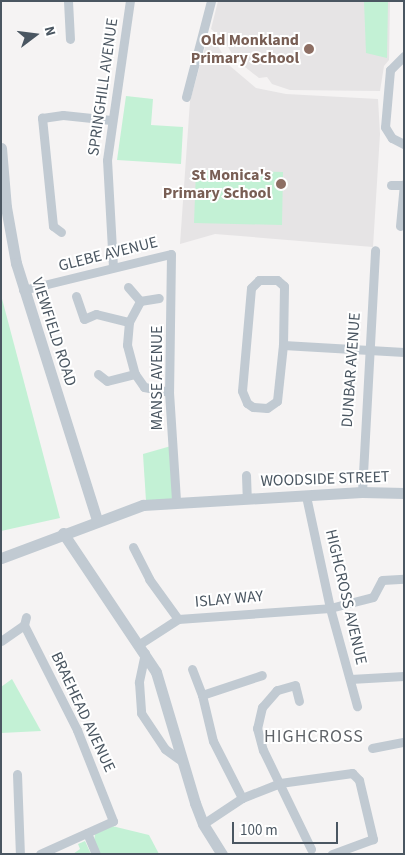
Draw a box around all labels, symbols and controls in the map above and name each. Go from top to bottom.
north arrow [10,10,60,60]
street label: SPRINGHILL AVENUE [84,17,122,157]
text: N [39,24,60,38]
place label: Old Monkland Primary School [191,30,299,68]
marker: Old Monkland Primary School [303,43,315,55]
place label: St Monica's Primary School [163,165,271,203]
marker: St Monica's Primary School [275,178,287,190]
street label: GLEBE AVENUE [57,232,159,276]
street label: VIEWFIELD ROAD [27,275,81,389]
street label: DUNBAR AVENUE [337,312,365,428]
street label: MANSE AVENUE [147,325,167,431]
street label: WOODSIDE STREET [260,467,390,491]
street label: HIGHCROSS AVENUE [321,528,371,666]
street label: ISLAY WAY [194,586,264,612]
street label: BRAEHEAD AVENUE [47,649,119,775]
district label: HIGHCROSS [263,726,365,748]
scale bar [235,812,341,844]
text: 100 m [240,820,278,841]

